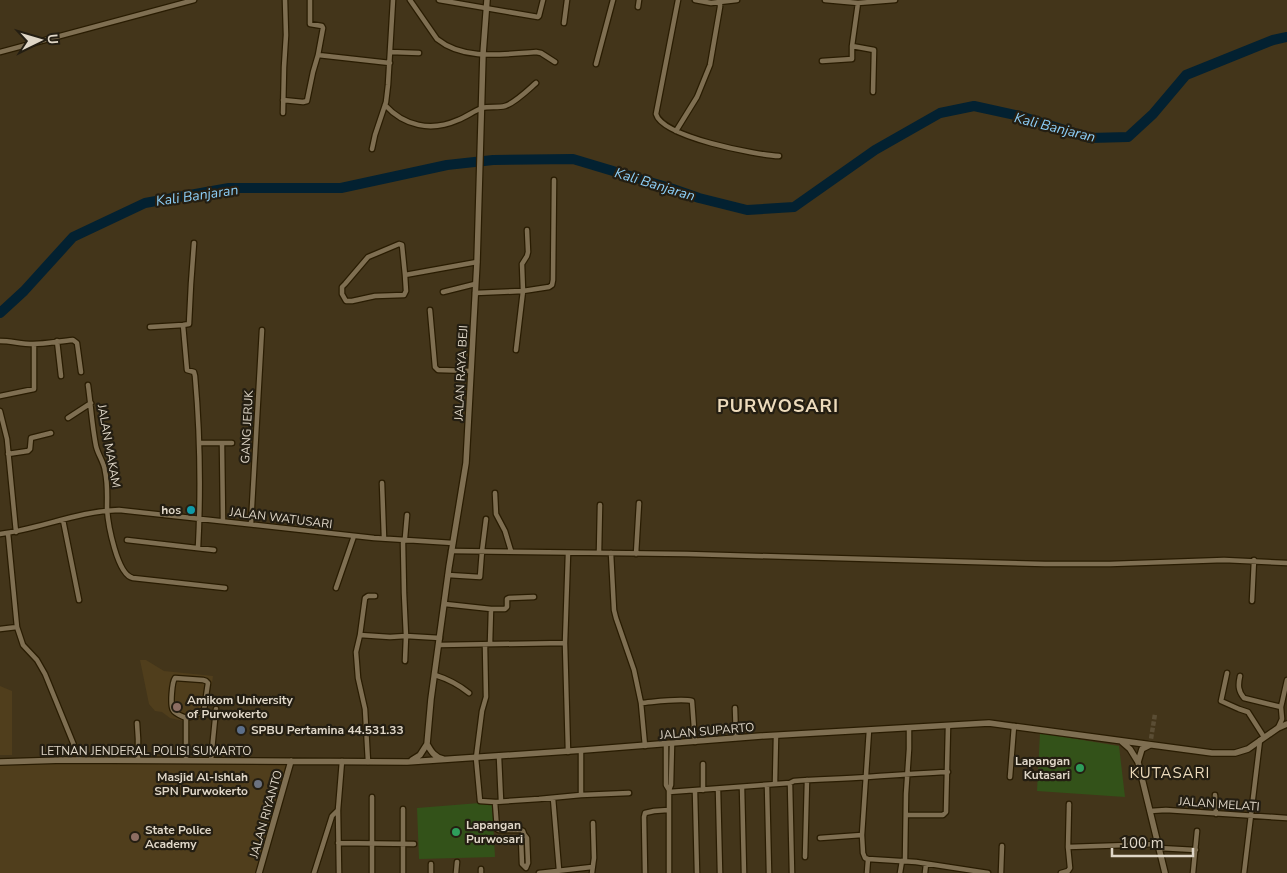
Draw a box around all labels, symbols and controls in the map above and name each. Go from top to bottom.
north arrow [15,15,65,65]
text: U [43,33,62,45]
water label: Kali Banjaran [1012,108,1098,147]
water label: Kali Banjaran [612,163,697,206]
water label: Kali Banjaran [155,180,240,211]
street label: JALAN RAYA BEJI [450,325,471,422]
street label: GANG JERUK [237,389,257,464]
district label: PURWOSARI [717,394,839,418]
street label: JALAN MAKAM [94,402,124,489]
place label: hos [161,502,181,518]
marker: hos [185,504,197,516]
street label: JALAN WATUSARI [228,504,333,532]
place label: Amikom University of Purwokerto [187,692,293,722]
marker: Amikom University of Purwokerto [171,701,183,713]
street label: JALAN SUPARTO [658,719,755,743]
place label: SPBU Pertamina 44.531.33 [251,722,404,738]
marker: SPBU Pertamina 44.531.33 [235,724,247,736]
street label: LETNAN JENDERAL POLISI SUMARTO [41,743,251,759]
place label: Lapangan Kutasari [1015,753,1070,783]
marker: Lapangan Kutasari [1074,762,1086,774]
district label: KUTASARI [1130,763,1210,783]
street label: JALAN RIYANTO [246,768,286,861]
place label: Masjid Al-Ishlah SPN Purwokerto [154,769,248,799]
marker: Masjid Al-Ishlah SPN Purwokerto [252,778,264,790]
street label: JALAN MELATI [1177,793,1260,815]
place label: Lapangan Purwosari [466,817,523,847]
place label: State Police Academy [145,822,212,852]
marker: Lapangan Purwosari [450,826,462,838]
scale bar [1112,826,1193,858]
marker: State Police Academy [129,831,141,843]
text: 100 m [1120,833,1164,853]

